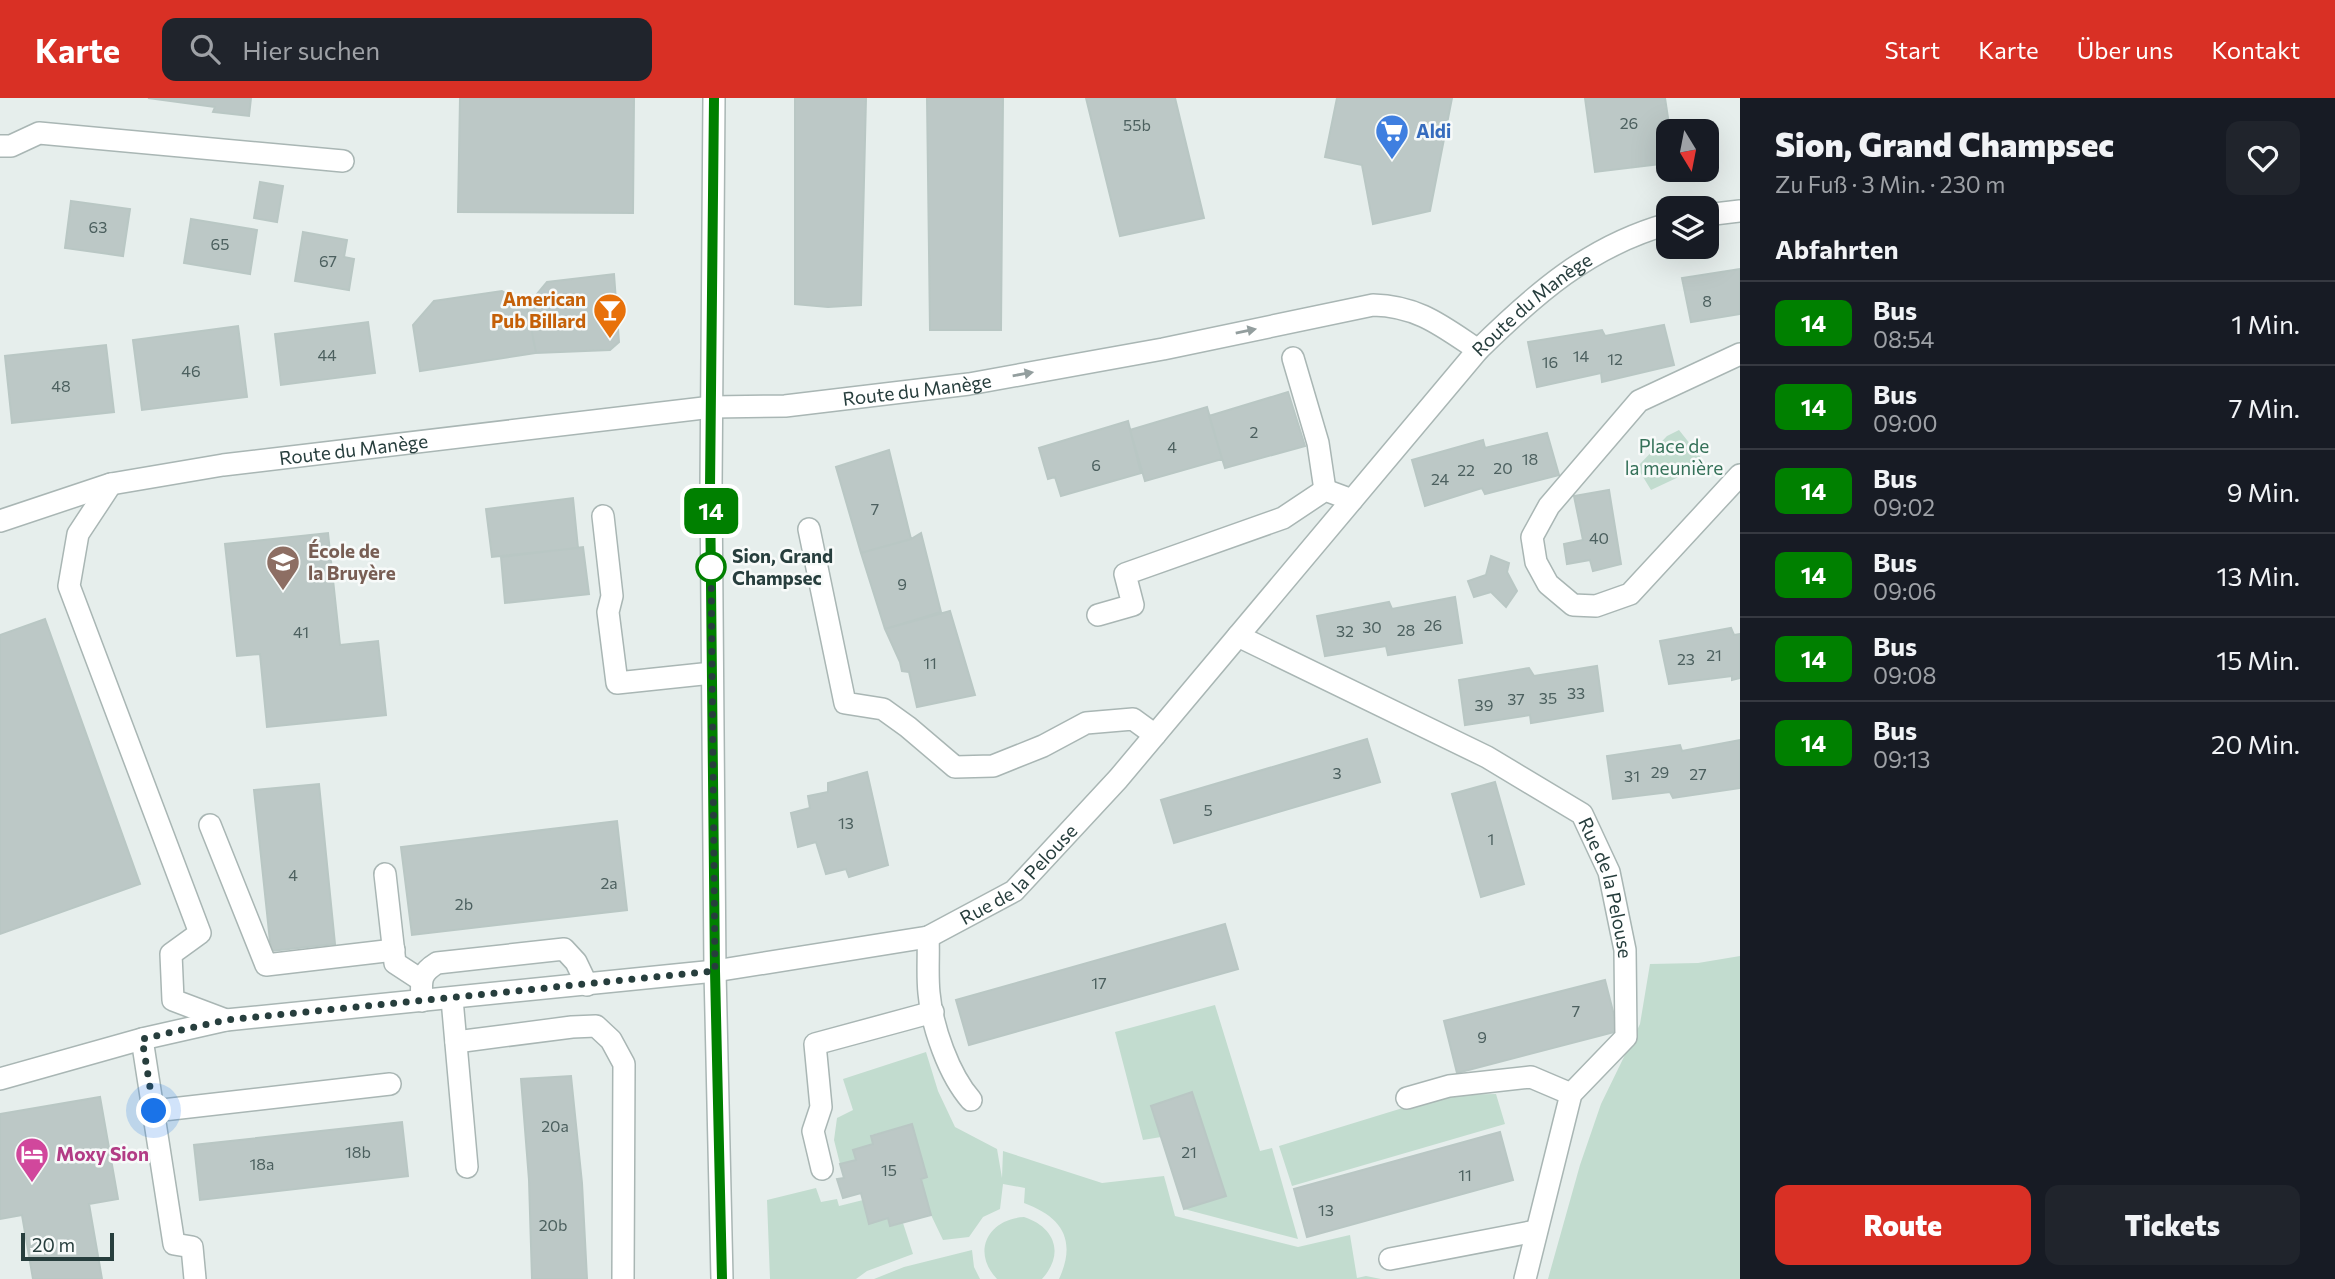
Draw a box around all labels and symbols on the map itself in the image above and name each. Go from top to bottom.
supermarket icon: Aldi [1373,112,1411,161]
house number: 26 [1620,113,1638,132]
house number: 55b [1123,115,1151,134]
place label: Aldi [1416,119,1451,142]
north arrow [1656,119,1718,182]
house number: 63 [89,217,107,236]
house number: 65 [211,234,229,253]
street label: Route du Manège [1467,247,1596,361]
house number: 67 [319,251,337,270]
place label: American Pub Billard [491,287,586,332]
bar icon: American Pub Billard [591,291,629,340]
house number: 8 [1702,291,1712,310]
one-way arrow [1235,326,1257,337]
house number: 44 [317,345,337,364]
house number: 14 [1573,346,1590,365]
house number: 12 [1607,349,1623,368]
house number: 16 [1542,352,1558,371]
house number: 46 [181,361,201,380]
street label: Route du Manège [841,368,993,410]
one-way arrow [1012,368,1034,379]
house number: 48 [51,376,71,395]
house number: 2 [1250,422,1259,441]
street label: Route du Manège [278,429,429,469]
park label: Place de la meunière [1625,434,1723,479]
house number: 4 [1167,437,1177,456]
house number: 18 [1522,449,1538,468]
house number: 6 [1091,455,1101,474]
house number: 20 [1493,458,1513,477]
house number: 22 [1457,460,1475,479]
house number: 24 [1431,469,1449,488]
line badge: 14 [680,488,742,534]
house number: 7 [871,499,879,518]
house number: 40 [1589,528,1609,547]
place label: École de la Bruyère [308,539,396,584]
school or university icon: École de la Bruyère [264,543,302,592]
place label: Sion, Grand Champsec [732,544,833,589]
marker: Sion, Grand Champsec [696,552,726,582]
house number: 9 [897,574,907,593]
house number: 26 [1424,615,1442,634]
house number: 30 [1362,617,1382,636]
house number: 28 [1397,620,1415,639]
house number: 32 [1336,621,1354,640]
house number: 41 [293,622,309,641]
house number: 21 [1706,645,1722,664]
house number: 23 [1677,649,1695,668]
house number: 11 [923,653,937,672]
house number: 33 [1567,683,1585,702]
house number: 35 [1539,688,1557,707]
house number: 37 [1507,689,1525,708]
house number: 39 [1475,695,1493,714]
house number: 29 [1651,762,1669,781]
house number: 3 [1332,763,1342,782]
house number: 27 [1689,764,1707,783]
house number: 31 [1624,766,1640,785]
house number: 5 [1203,800,1213,819]
house number: 13 [838,813,854,832]
street label: Rue de la Pelouse [1574,813,1637,958]
street label: Rue de la Pelouse [956,819,1081,929]
house number: 1 [1488,829,1494,848]
house number: 4 [288,865,298,884]
house number: 2a [600,873,618,892]
house number: 2b [455,894,473,913]
house number: 17 [1091,973,1107,992]
house number: 7 [1572,1001,1580,1020]
house number: 9 [1477,1027,1487,1046]
your location [136,1093,171,1128]
house number: 20a [541,1116,569,1135]
hotel icon: Moxy Sion [13,1135,51,1184]
place label: Moxy Sion [56,1142,149,1165]
house number: 18b [345,1142,371,1161]
house number: 21 [1181,1142,1197,1161]
house number: 18a [250,1154,274,1173]
house number: 15 [881,1160,897,1179]
house number: 11 [1458,1165,1472,1184]
house number: 13 [1318,1200,1334,1219]
house number: 20b [539,1215,567,1234]
scale bar [21,1230,114,1262]

